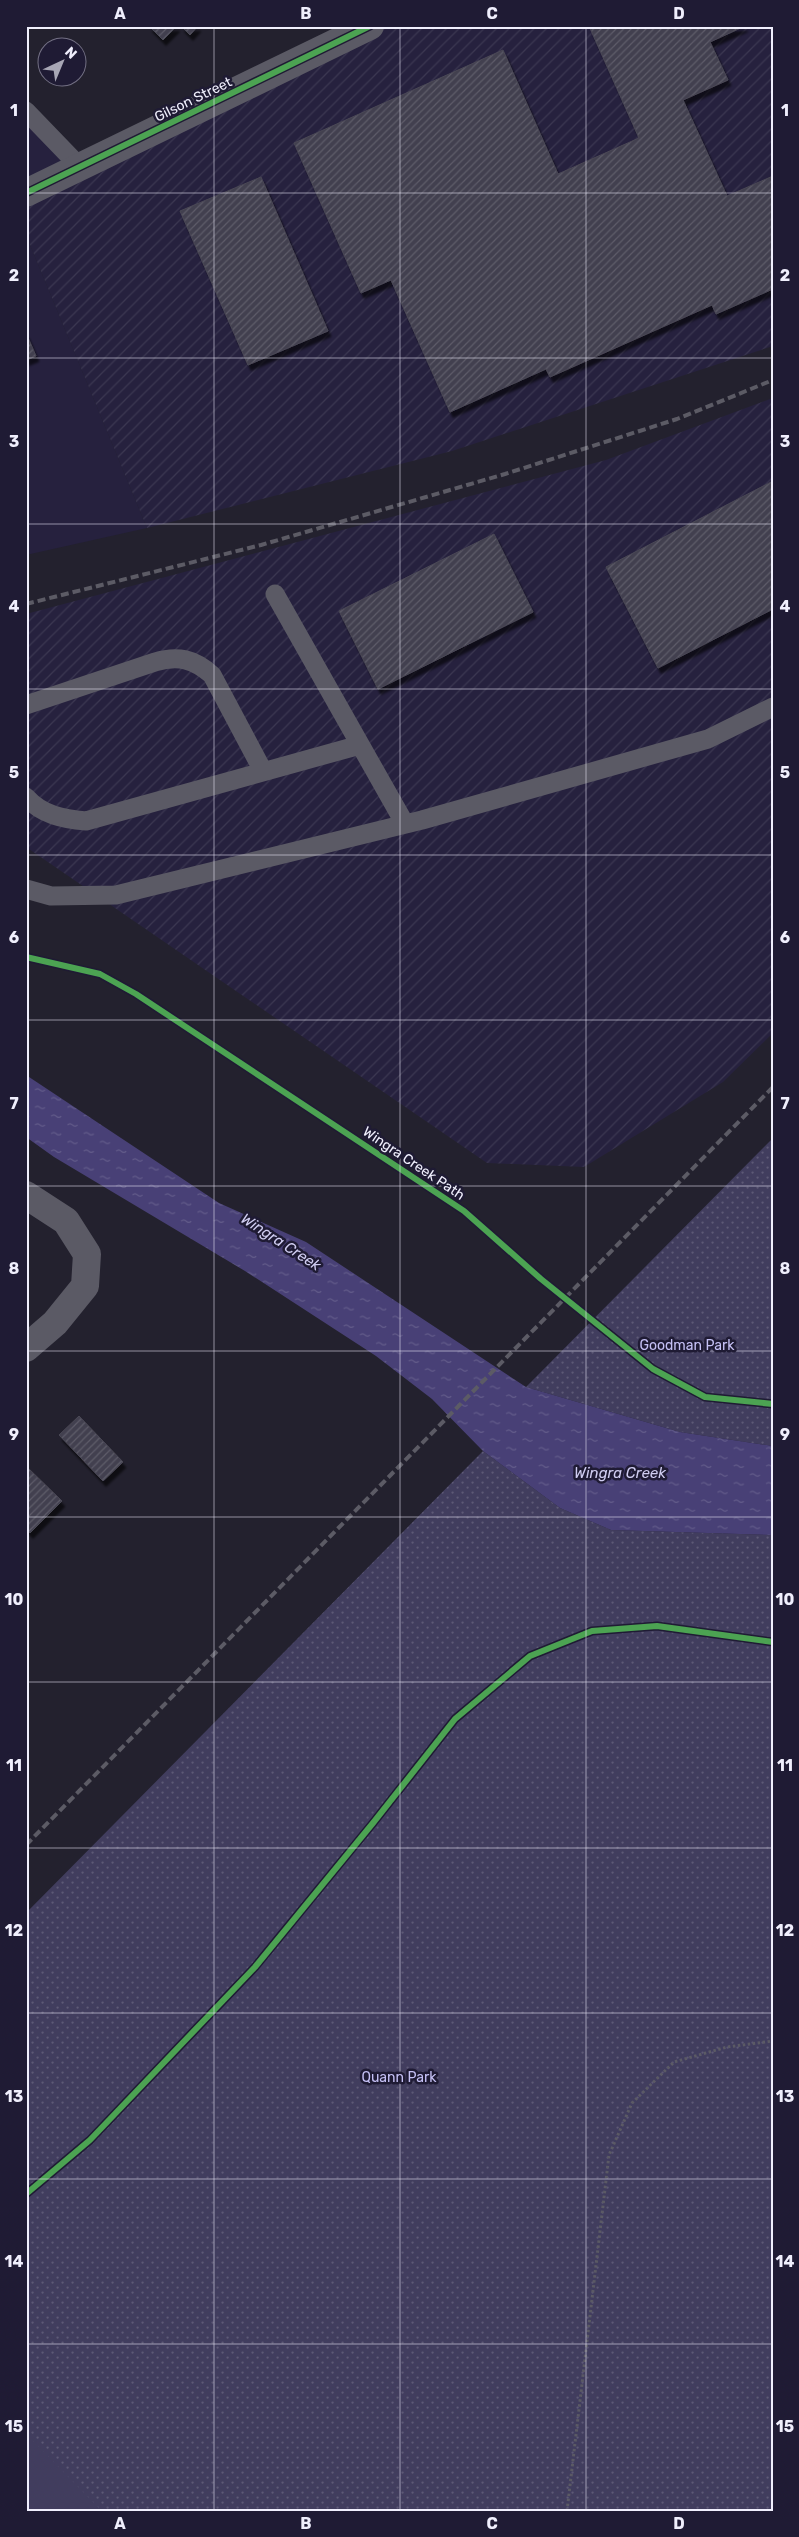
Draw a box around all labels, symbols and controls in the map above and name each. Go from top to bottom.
text: A [114,4,126,23]
text: B [300,4,312,23]
text: C [486,4,498,23]
text: D [673,4,685,23]
north arrow [38,38,88,88]
text: N [61,43,80,63]
street label: Gilson Street [152,73,235,125]
text: 1 [10,101,18,120]
text: 1 [781,101,789,120]
text: 2 [9,266,19,285]
text: 2 [780,266,790,285]
text: 3 [9,432,19,451]
text: 3 [780,432,790,451]
text: 4 [9,597,20,616]
text: 4 [780,597,791,616]
text: 5 [9,763,19,782]
text: 5 [780,763,790,782]
text: 6 [9,928,19,947]
text: 6 [780,928,790,947]
text: 7 [9,1094,19,1113]
text: 7 [780,1094,790,1113]
street label: Wingra Creek Path [360,1123,468,1204]
water label: Wingra Creek [238,1209,325,1275]
text: 8 [9,1259,20,1278]
text: 8 [780,1259,791,1278]
park label: Goodman Park [639,1337,735,1354]
text: 9 [9,1425,19,1444]
text: 9 [780,1425,790,1444]
water label: Wingra Creek [574,1464,666,1482]
text: 10 [5,1590,24,1609]
text: 10 [776,1590,795,1609]
text: 11 [6,1756,22,1775]
text: 11 [777,1756,793,1775]
text: 12 [5,1921,23,1940]
text: 12 [776,1921,794,1940]
park label: Quann Park [361,2069,437,2086]
text: 13 [5,2087,23,2106]
text: 13 [776,2087,794,2106]
text: 14 [5,2252,24,2271]
text: 14 [776,2252,795,2271]
text: 15 [5,2417,23,2436]
text: 15 [776,2417,794,2436]
text: A [114,2514,126,2533]
text: B [300,2514,312,2533]
text: C [486,2514,498,2533]
text: D [673,2514,685,2533]

